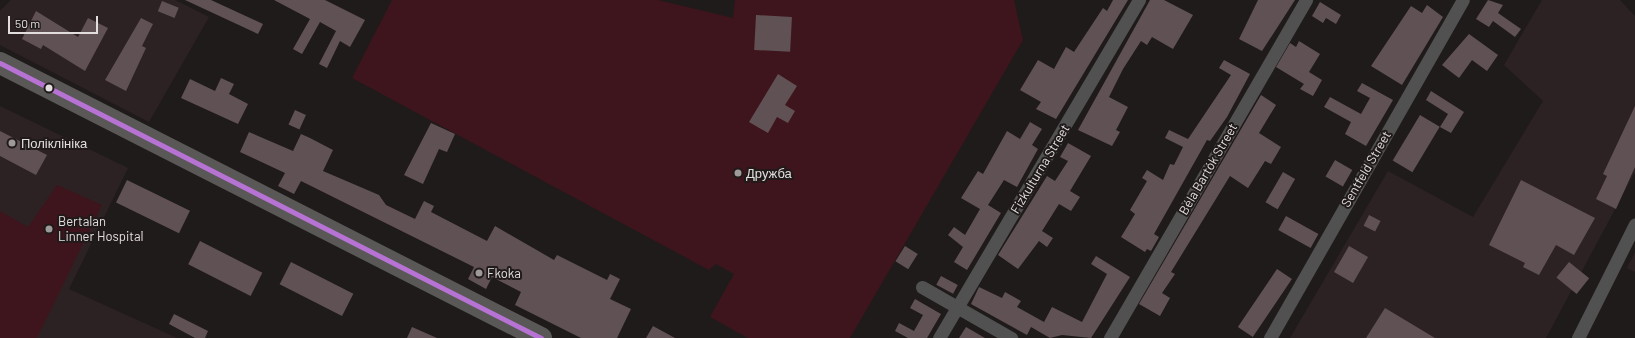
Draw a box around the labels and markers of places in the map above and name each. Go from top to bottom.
unlabelled marker [44,83,54,93]
place label: Поліклініка [21,135,87,151]
marker: Поліклініка [6,137,18,149]
place label: Дружба [746,165,792,181]
marker: Дружба [733,168,743,178]
place label: Bertalan Linner Hospital [58,214,144,245]
marker: Bertalan Linner Hospital [43,223,55,235]
place label: Fkoka [487,265,521,281]
marker: Fkoka [474,268,484,278]

